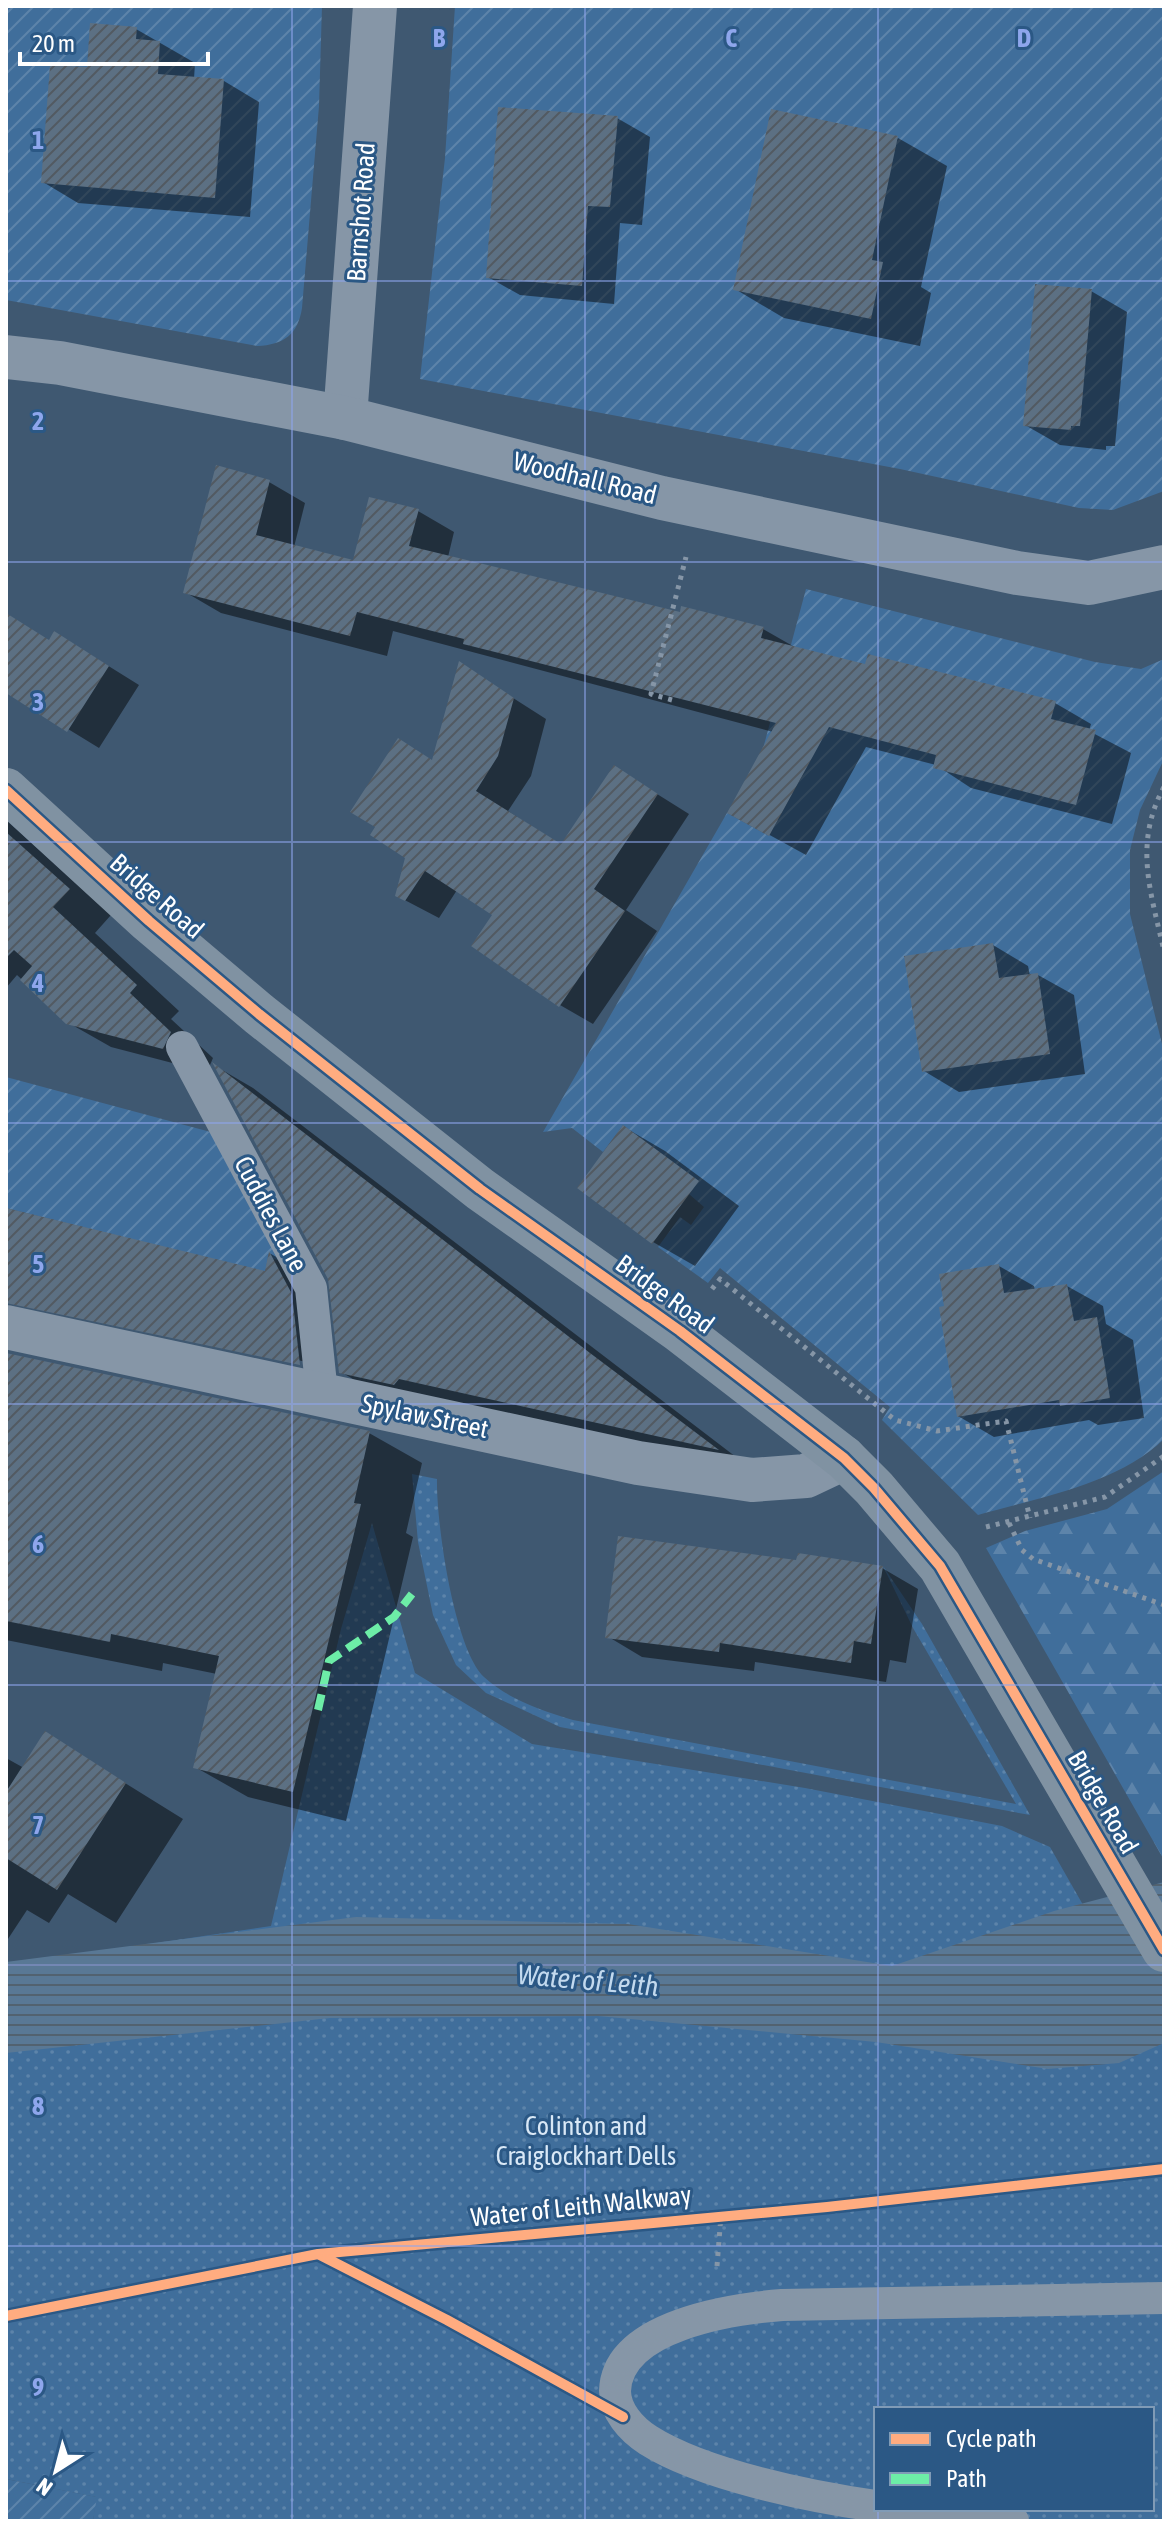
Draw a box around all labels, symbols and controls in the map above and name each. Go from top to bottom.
scale bar [20,16,208,66]
text: B [433,23,446,53]
text: C [725,23,737,53]
text: D [1017,23,1031,53]
text: 20 m [32,30,75,57]
text: 1 [32,125,44,155]
street label: Barnshot Road [341,141,381,283]
text: 2 [32,406,44,436]
street label: Woodhall Road [510,446,660,510]
text: 3 [32,687,44,717]
street label: Bridge Road [104,847,210,945]
text: 4 [31,968,44,998]
street label: Cuddies Lane [228,1151,314,1277]
street label: Bridge Road [610,1248,720,1340]
text: 5 [32,1249,44,1279]
street label: Spylaw Street [359,1388,491,1444]
text: 6 [32,1529,44,1559]
street label: Bridge Road [1062,1745,1144,1859]
text: 7 [32,1810,44,1840]
water label: Water of Leith [516,1958,660,2002]
text: 8 [32,2091,44,2121]
park label: Colinton and Craiglockhart Dells [496,2111,676,2171]
street label: Water of Leith Walkway [469,2179,693,2232]
text: 9 [32,2372,44,2402]
legend [874,2407,1154,2511]
text: Cycle path [946,2425,1037,2452]
north arrow [16,2431,96,2511]
text: Path [946,2465,987,2492]
text: N [31,2473,57,2502]

